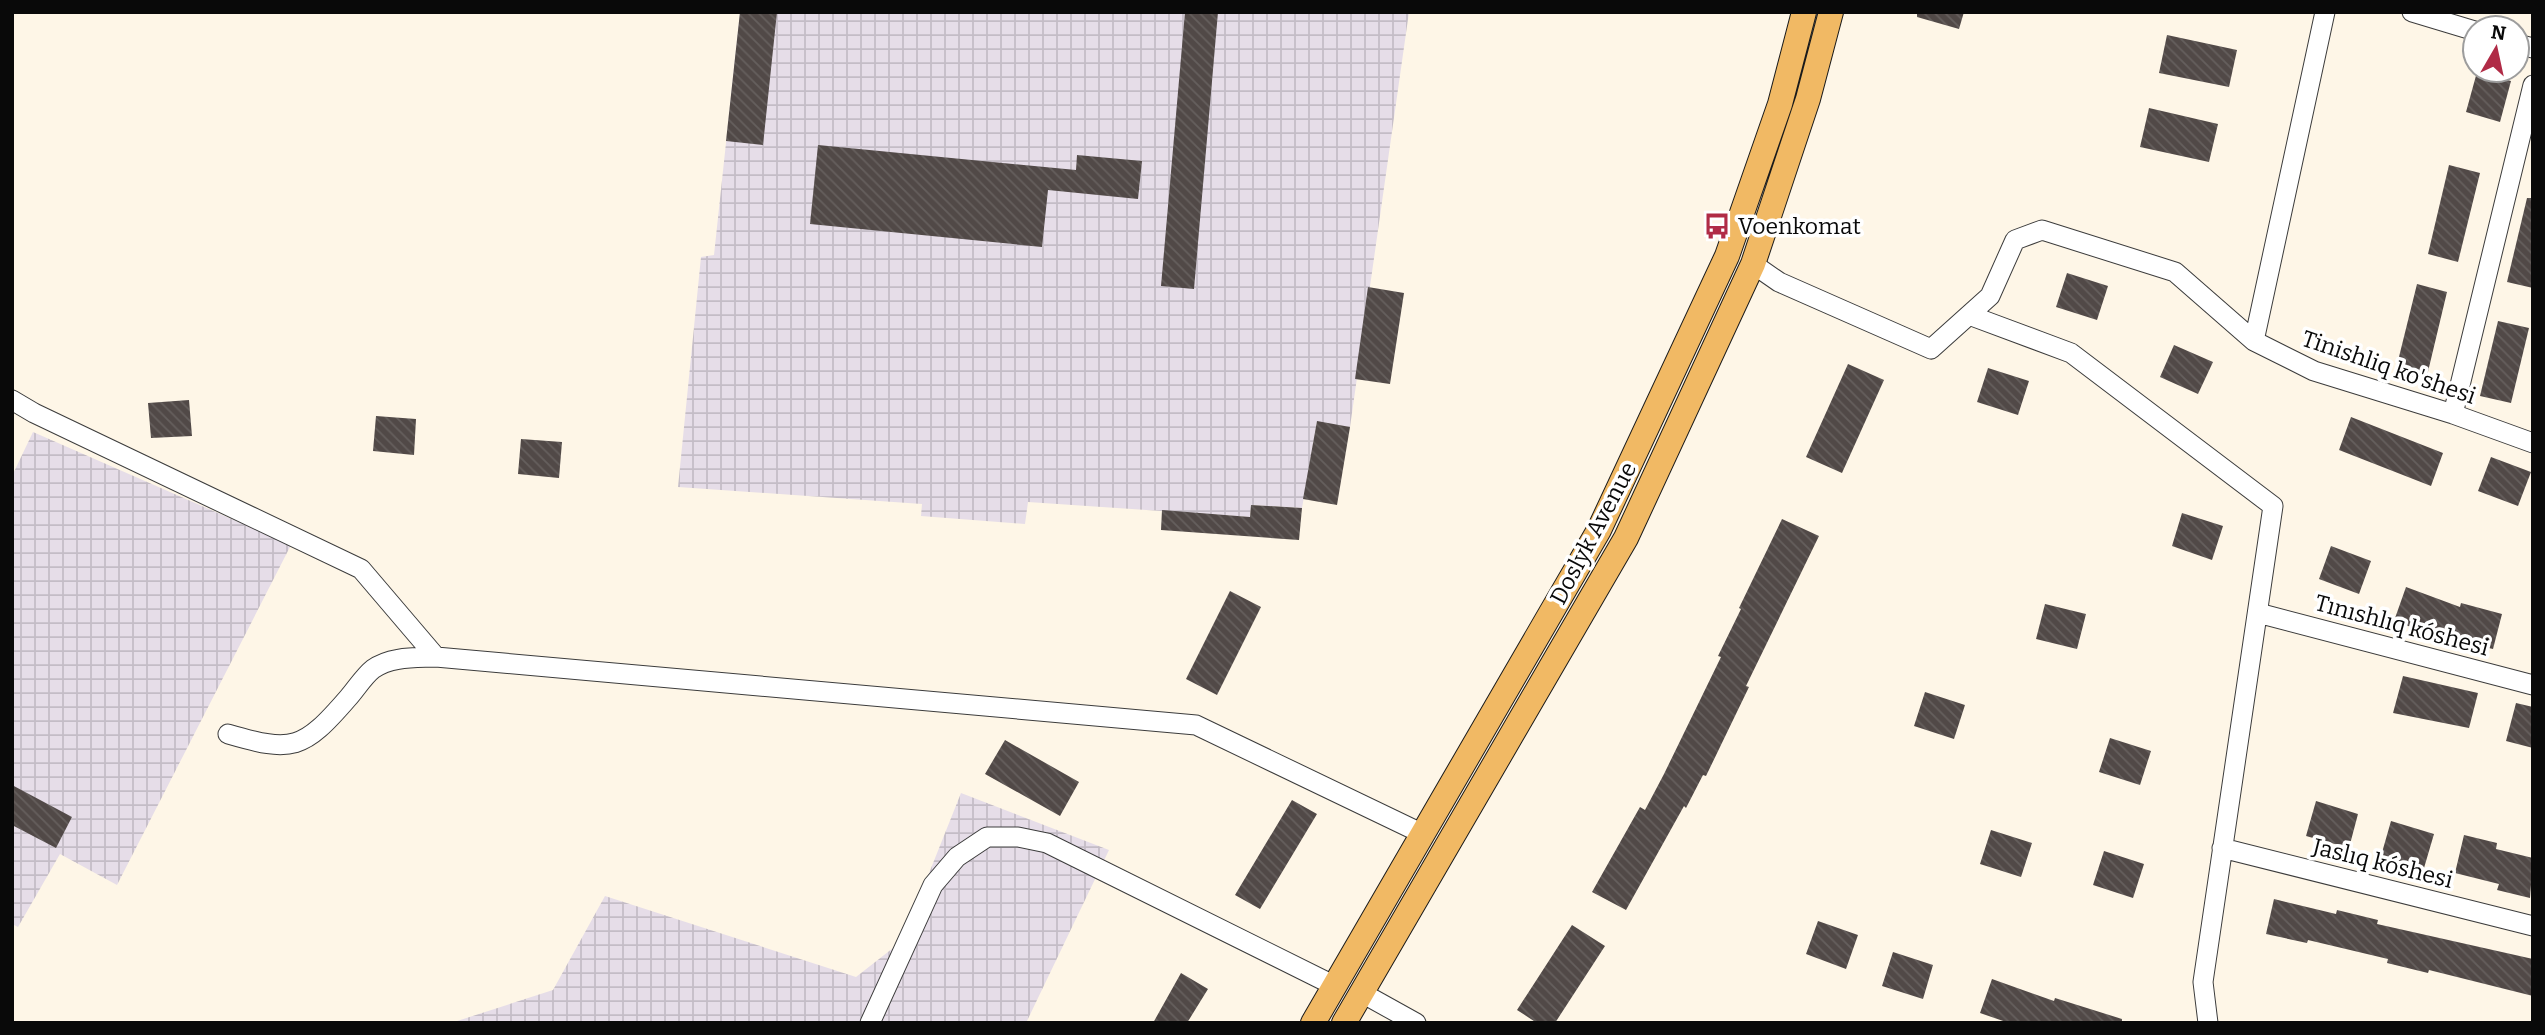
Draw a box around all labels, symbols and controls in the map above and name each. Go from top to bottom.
north arrow [2461,14,2531,84]
text: N [2490,20,2508,45]
bus stop icon: Voenkomat [1702,211,1732,241]
place label: Voenkomat [1738,212,1861,240]
street label: Tinishliq ko'shesi [2298,324,2480,410]
street label: Doslyk Avenue [1544,457,1642,609]
street label: Tınıshlıq kóshesi [2312,588,2492,662]
street label: Jaslıq kóshesi [2309,832,2456,894]

